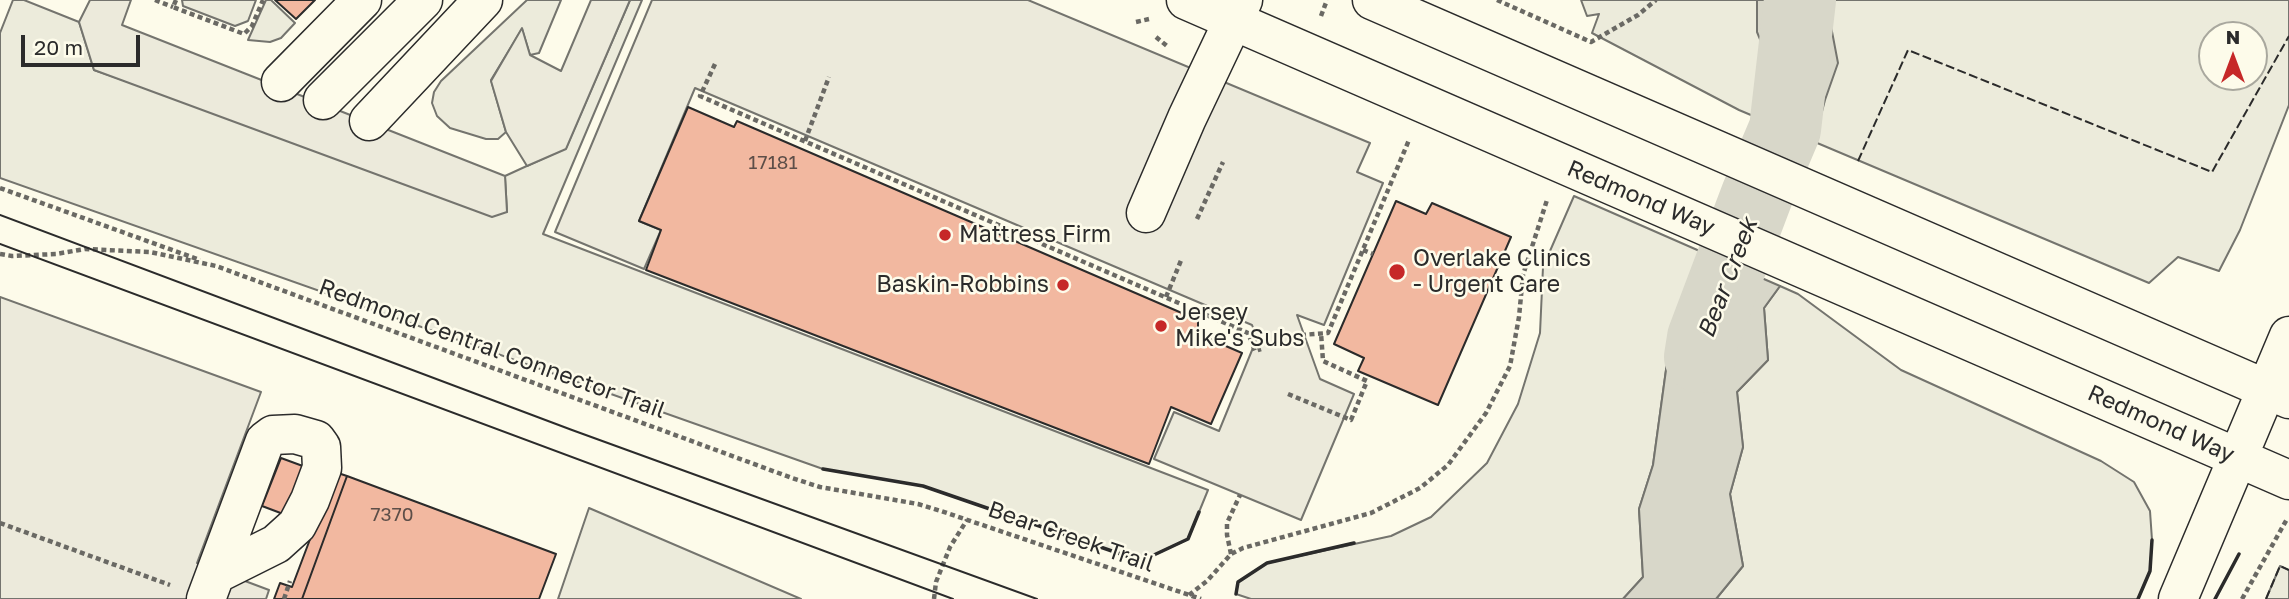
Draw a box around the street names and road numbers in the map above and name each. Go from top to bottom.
street label: Redmond Way [1563,154,1719,242]
street label: Redmond Central Connector Trail [315,273,669,425]
street label: Redmond Way [2083,379,2239,469]
street label: Bear Creek Trail [984,496,1158,578]

